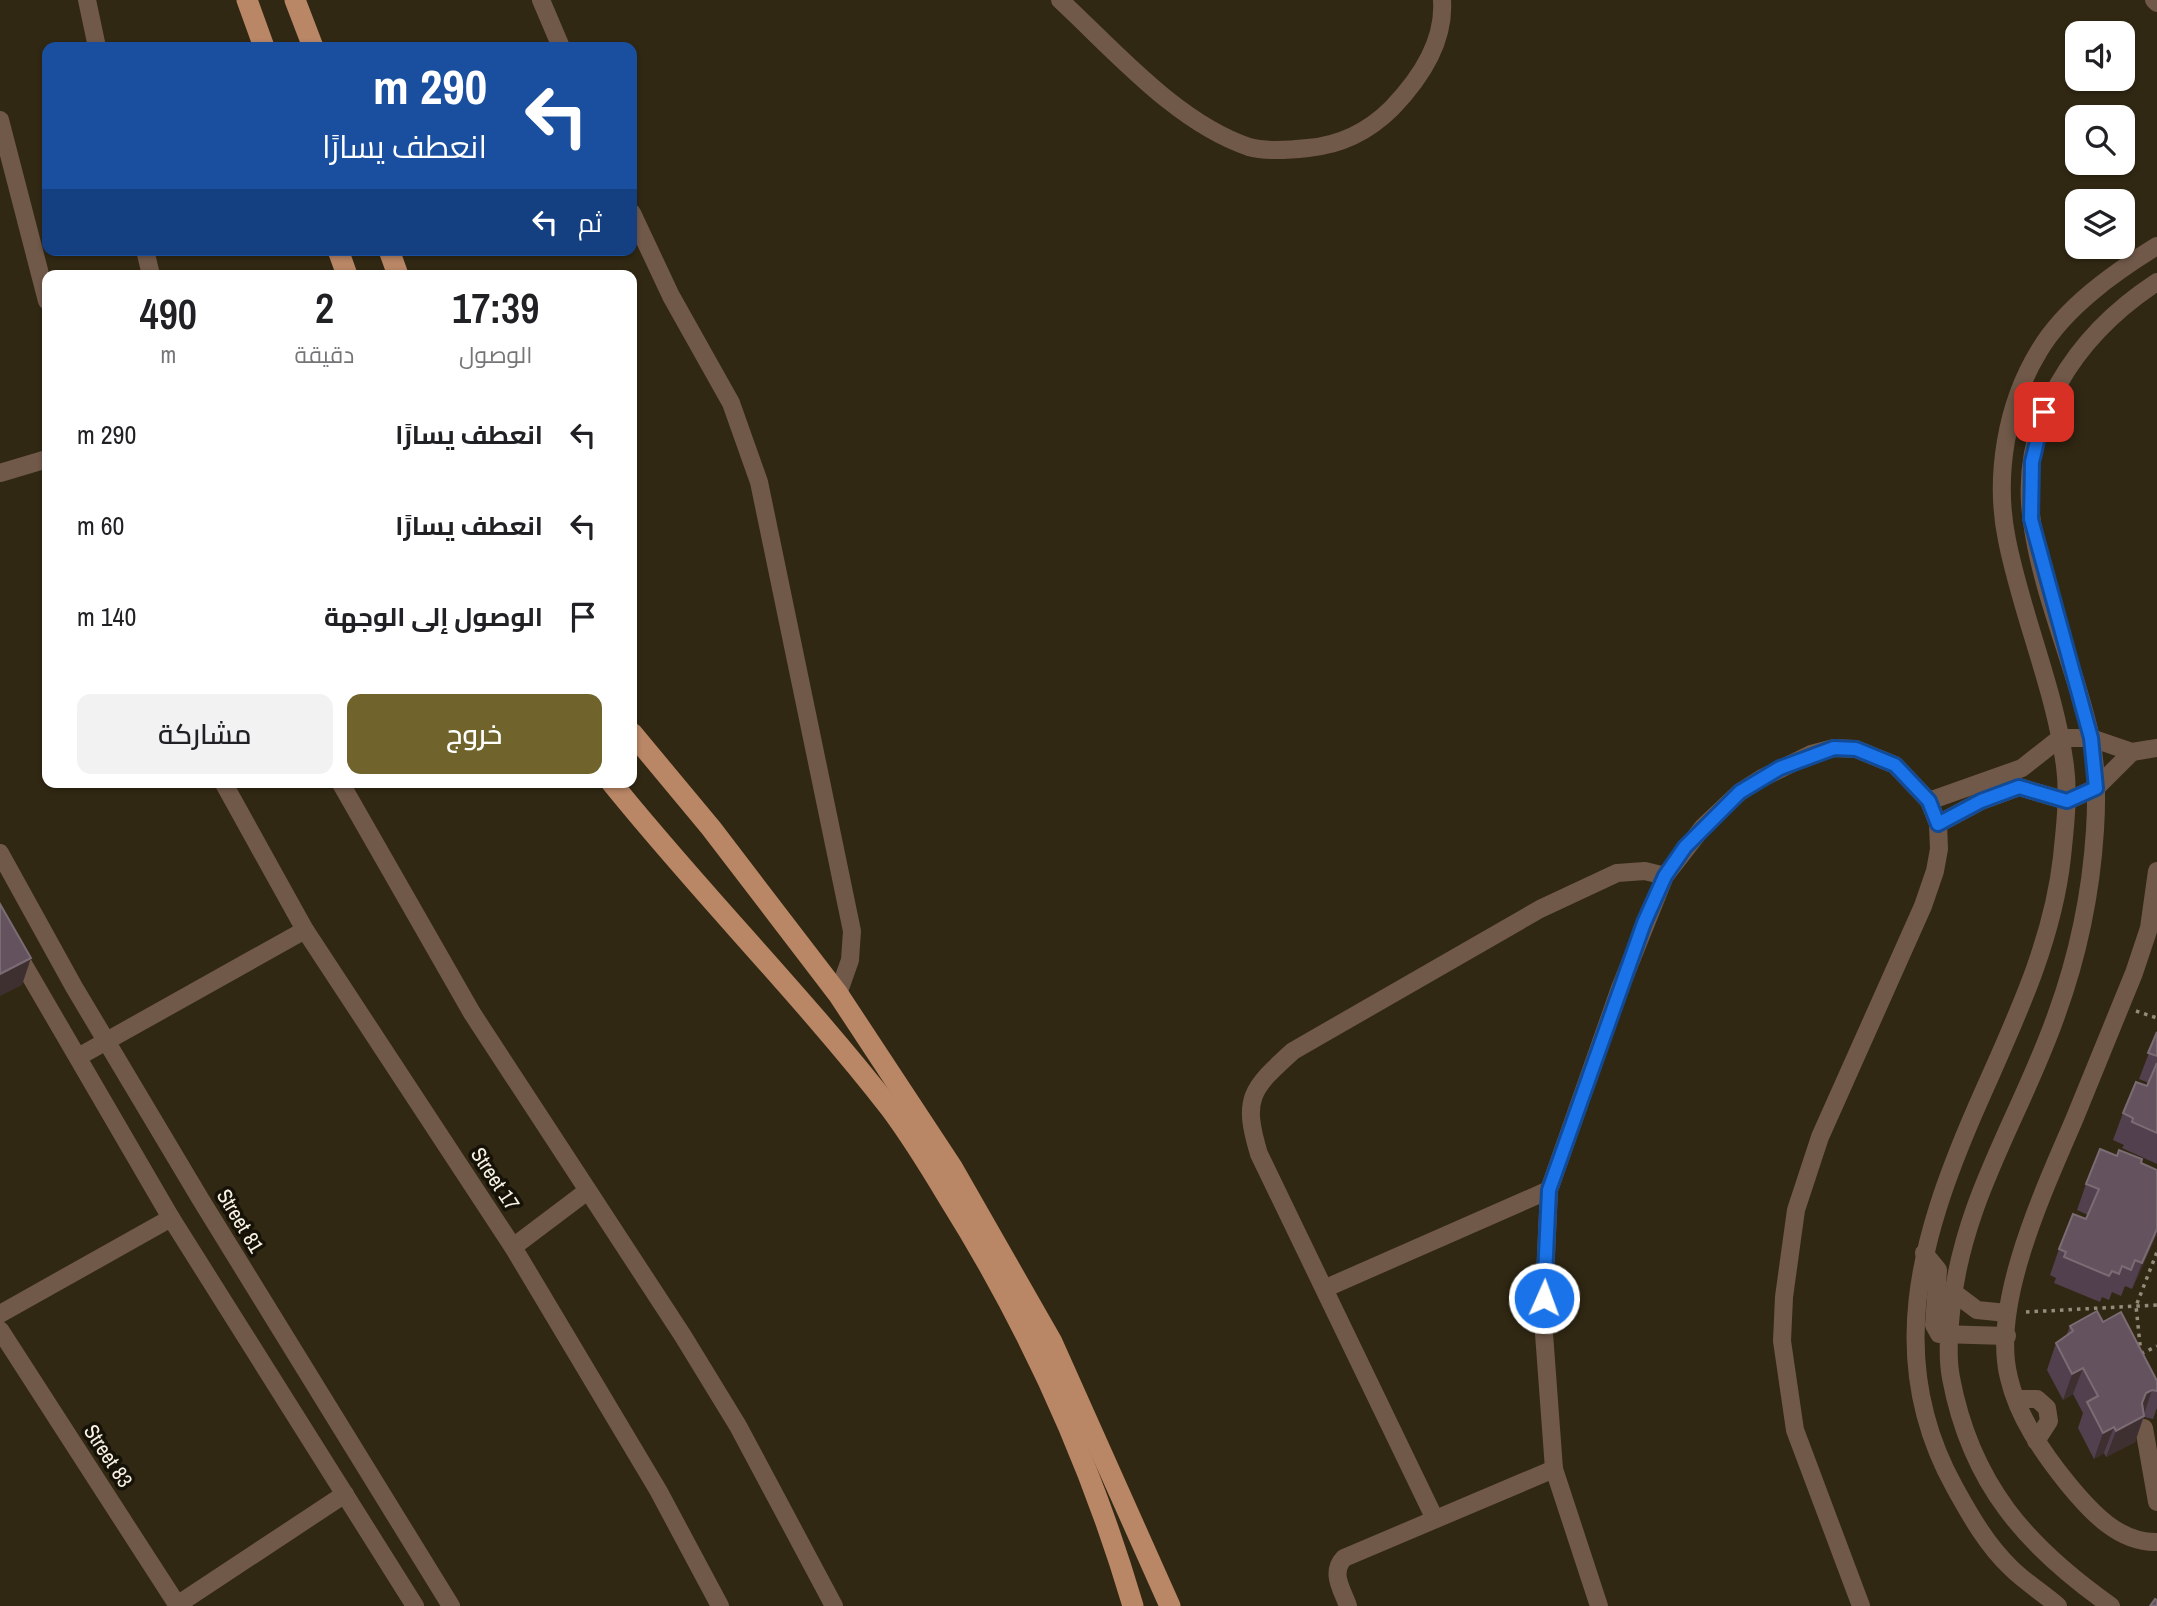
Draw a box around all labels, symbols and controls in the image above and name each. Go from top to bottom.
map controls [2065,21,2135,259]
button: sound [2065,21,2135,91]
text: 290 m [373,53,487,119]
icon: left [511,70,602,161]
button: search [2065,105,2135,175]
text: انعطف يسارًا [322,125,487,168]
button: layers [2065,189,2135,259]
icon: left [526,203,564,241]
text: ثم [578,205,602,240]
text: 2 [315,280,334,336]
text: 17:39 [452,280,539,336]
text: 490 [140,286,197,342]
text: m [160,339,176,370]
text: دقيقة [295,339,354,370]
text: الوصول [459,339,532,370]
pin [2014,382,2074,442]
icon: arrive [2025,393,2063,431]
icon: left [564,416,602,454]
text: 290 m [77,417,136,452]
text: انعطف يسارًا [395,417,543,452]
icon: left [564,507,602,545]
text: 60 m [77,508,124,543]
text: انعطف يسارًا [395,508,543,543]
icon: arrive [564,598,602,636]
text: 140 m [77,599,136,634]
text: الوصول إلى الوجهة [324,599,543,634]
button: مشاركة [77,694,333,774]
button: خروج [347,694,602,774]
street label: Street 17 [464,1142,527,1216]
street label: Street 81 [210,1183,271,1259]
position arrow [1507,1261,1581,1335]
street label: Street 83 [77,1419,140,1493]

